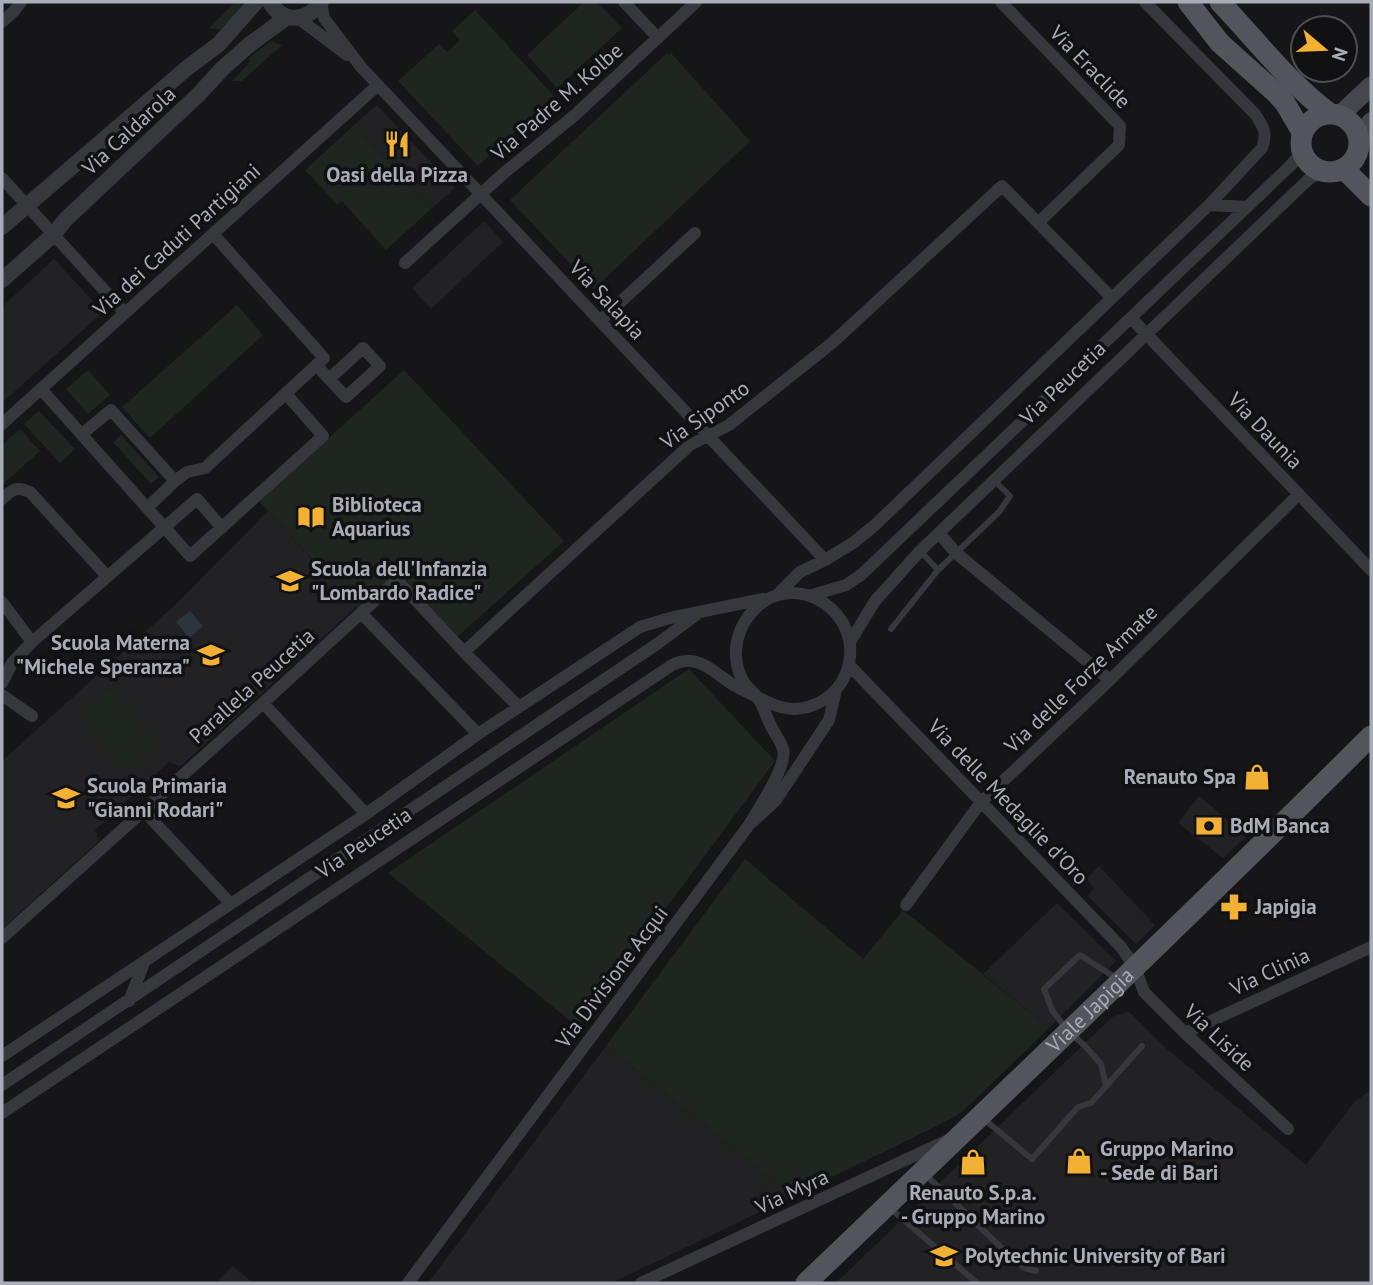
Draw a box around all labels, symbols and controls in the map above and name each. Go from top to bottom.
north arrow [1289,14,1359,84]
street label: Via Eraclide [1043,19,1137,114]
street label: Via Padre M. Kolbe [484,37,628,167]
text: N [1327,45,1353,64]
street label: Via Caldarola [75,80,181,182]
restaurant icon: Oasi della Pizza [382,129,412,159]
street label: Via dei Caduti Partigiani [87,157,266,323]
place label: Oasi della Pizza [326,161,468,188]
street label: Via Salapia [563,253,651,345]
street label: Via Peucetia [1013,335,1111,431]
street label: Via Siponto [654,374,754,456]
street label: Via Daunia [1221,386,1309,475]
place label: Biblioteca Aquarius [332,491,422,542]
library icon: Biblioteca Aquarius [296,502,326,532]
place label: Scuola dell'Infanzia "Lombardo Radice" [311,555,487,606]
school or university icon: Scuola dell'Infanzia "Lombardo Radice" [275,566,305,596]
street label: Via delle Forze Armate [998,599,1163,759]
street label: Parallela Peucetia [183,622,320,749]
place label: Scuola Materna "Michele Speranza" [16,629,190,680]
school or university icon: Scuola Materna "Michele Speranza" [196,640,226,670]
street label: Via delle Medaglie d'Oro [921,712,1095,890]
shop icon: Renauto Spa [1242,762,1272,792]
place label: Renauto Spa [1124,763,1236,790]
place label: Scuola Primaria "Gianni Rodari" [87,772,227,823]
school or university icon: Scuola Primaria "Gianni Rodari" [51,783,81,813]
street label: Via Peucetia [310,801,417,885]
bank icon: BdM Banca [1194,811,1224,841]
place label: BdM Banca [1230,812,1330,839]
pharmacy icon: Japigia [1219,892,1249,922]
place label: Japigia [1254,893,1317,920]
street label: Via Divisione Acqui [549,900,674,1054]
street label: Via Clinia [1225,941,1314,1002]
street label: Viale Japigia [1040,962,1139,1059]
street label: Via Liside [1178,998,1260,1077]
place label: Gruppo Marino - Sede di Bari [1100,1135,1234,1186]
shop icon: Gruppo Marino - Sede di Bari [1064,1146,1094,1176]
shop icon: Renauto S.p.a. - Gruppo Marino [958,1147,988,1177]
street label: Via Myra [750,1163,833,1221]
place label: Renauto S.p.a. - Gruppo Marino [901,1179,1045,1230]
school or university icon: Polytechnic University of Bari [929,1241,959,1271]
place label: Polytechnic University of Bari [965,1242,1226,1269]

